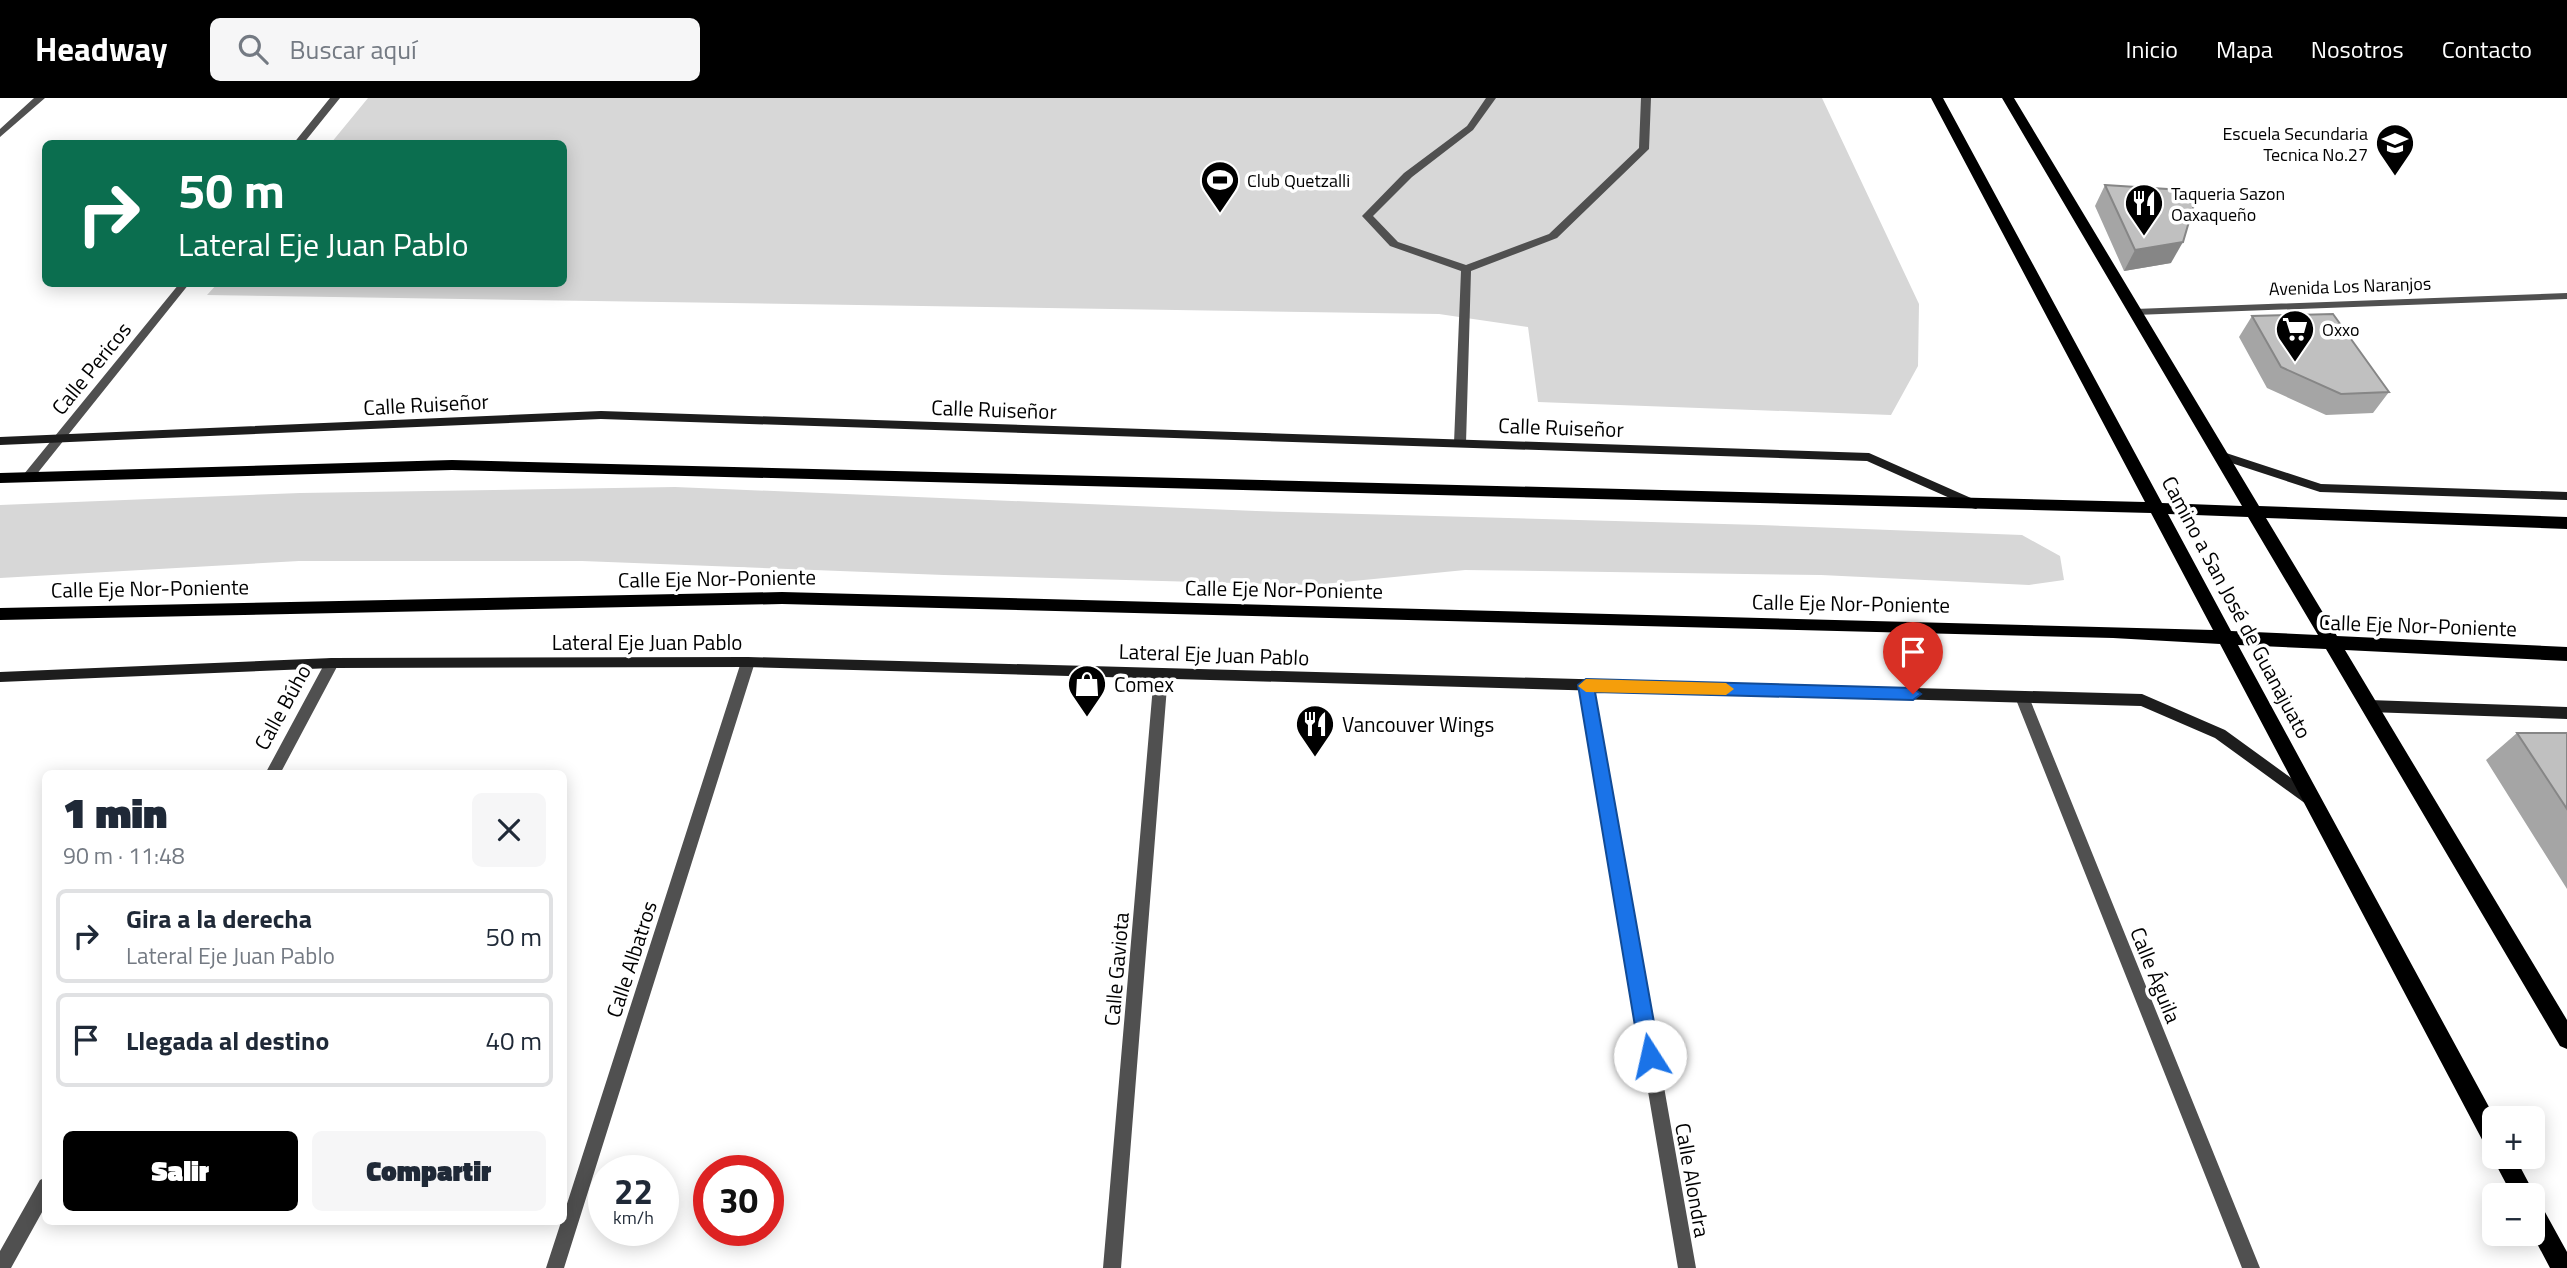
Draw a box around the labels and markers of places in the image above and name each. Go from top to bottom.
place label: Escuela Secundaria Tecnica No.27 [2222,120,2368,168]
school or university icon: Escuela Secundaria Tecnica No.27 [2374,122,2416,177]
sports icon: Club Quetzalli [1199,159,1241,214]
place label: Club Quetzalli [1247,167,1350,194]
place label: Taqueria Sazon Oaxaqueño [2171,180,2285,228]
restaurant icon: Taqueria Sazon Oaxaqueño [2123,182,2165,237]
supermarket icon: Oxxo [2274,308,2316,363]
place label: Oxxo [2322,316,2359,343]
pin [1883,622,1943,694]
shop icon: Comex [1066,663,1108,718]
place label: Comex [1114,668,1174,700]
restaurant icon: Vancouver Wings [1294,703,1336,758]
place label: Vancouver Wings [1342,708,1494,740]

